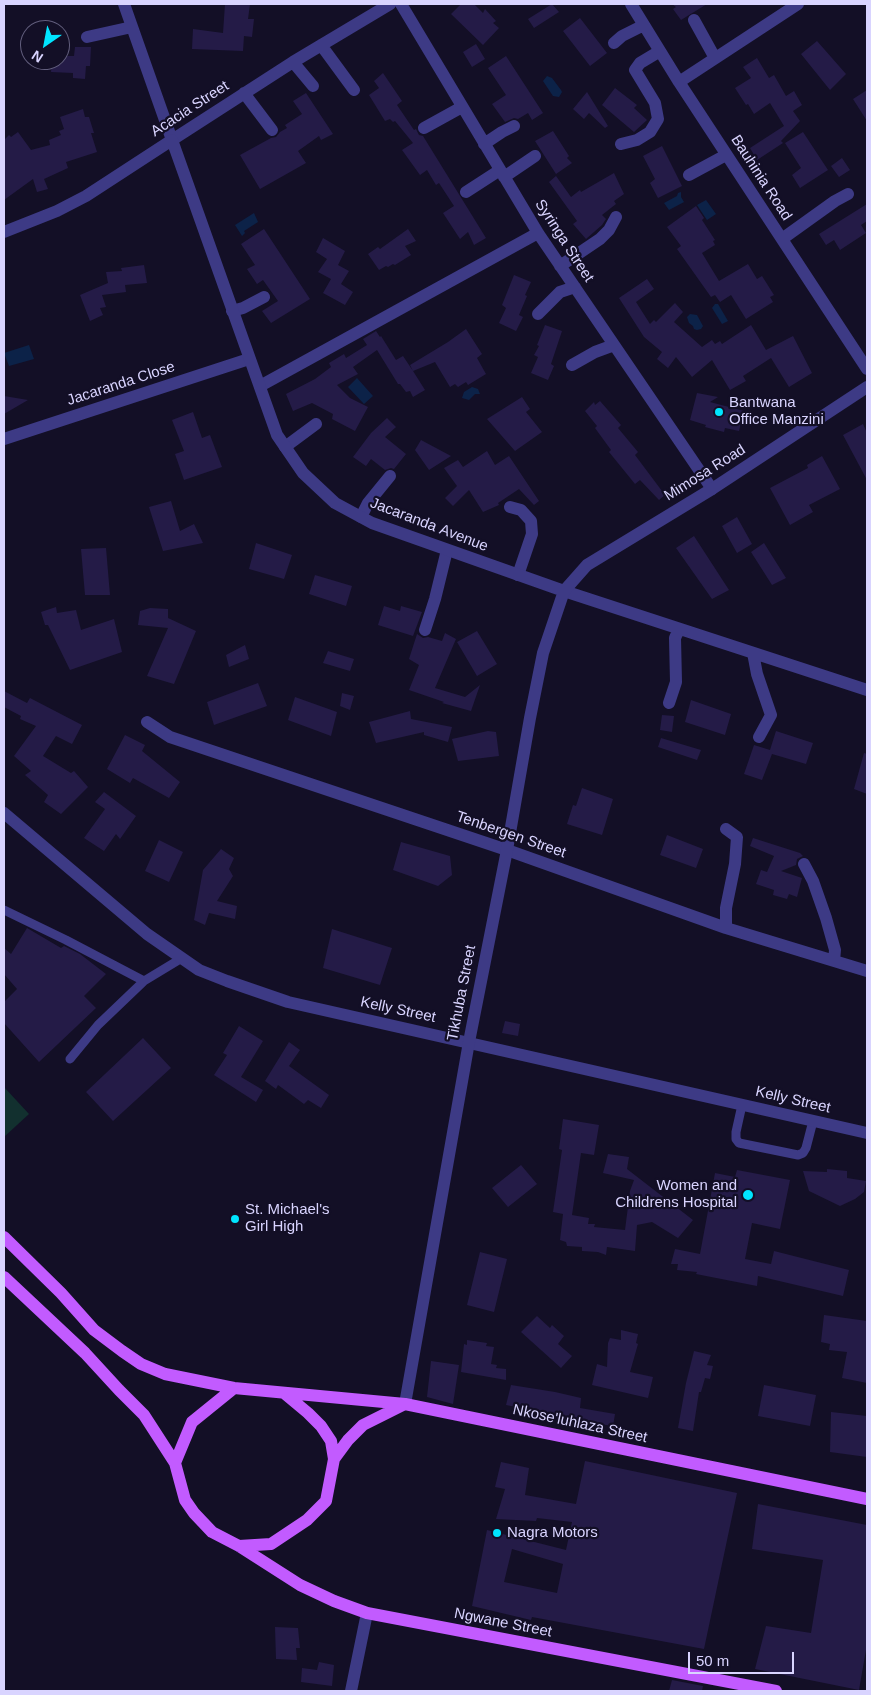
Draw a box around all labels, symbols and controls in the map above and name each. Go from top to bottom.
north arrow [20,20,70,70]
text: N [29,47,46,66]
street label: Acacia Street [148,77,232,141]
street label: Bauhinia Road [727,132,795,224]
street label: Syringa Street [531,196,597,286]
street label: Jacaranda Close [65,358,177,410]
place label: Bantwana Office Manzini [729,394,824,429]
marker: Bantwana Office Manzini [713,406,725,418]
street label: Mimosa Road [661,441,749,505]
street label: Jacaranda Avenue [368,494,490,556]
street label: Tenbergen Street [454,808,568,862]
street label: Tikhuba Street [444,944,480,1042]
street label: Kelly Street [359,993,437,1027]
street label: Kelly Street [754,1083,832,1117]
place label: Women and Childrens Hospital [615,1177,737,1212]
marker: Women and Childrens Hospital [741,1188,755,1202]
place label: St. Michael's Girl High [245,1201,330,1236]
marker: St. Michael's Girl High [229,1213,241,1225]
street label: Nkose'luhlaza Street [511,1401,649,1447]
place label: Nagra Motors [507,1524,598,1542]
marker: Nagra Motors [491,1527,503,1539]
street label: Ngwane Street [453,1605,553,1641]
scale bar [691,1642,797,1674]
text: 50 m [696,1652,729,1669]

